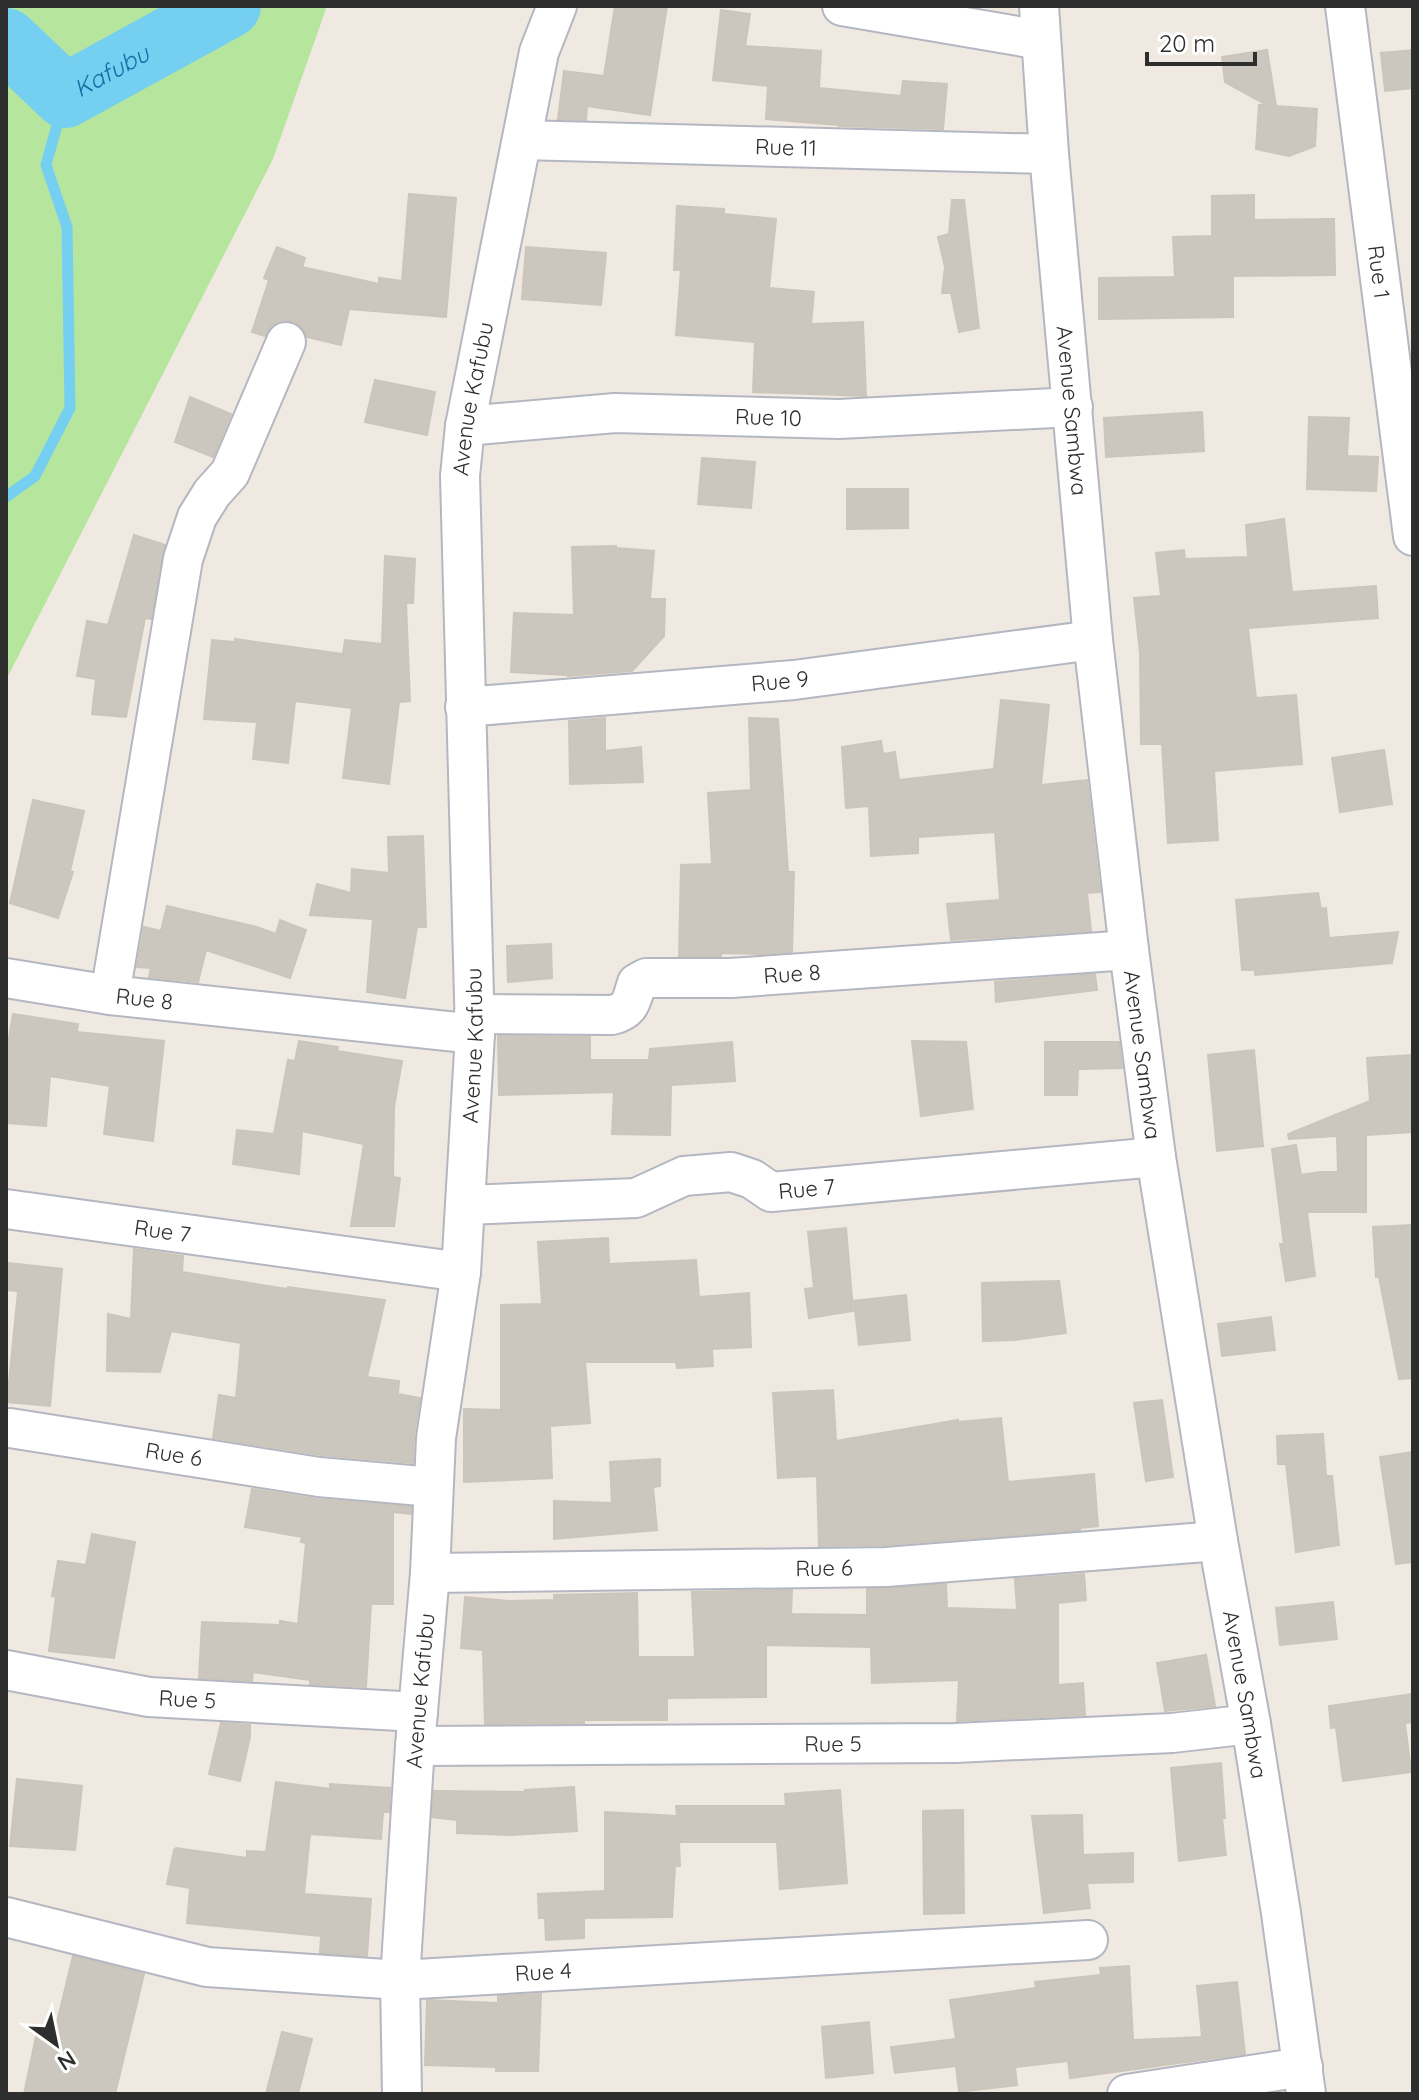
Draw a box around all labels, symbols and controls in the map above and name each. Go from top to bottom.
scale bar [1147,16,1255,66]
text: 20 m [1159,28,1215,58]
water label: Kafubu [68,37,155,103]
street label: Rue 11 [755,132,817,162]
street label: Rue 1 [1362,243,1396,300]
street label: Avenue Kafubu [446,319,499,477]
street label: Avenue Sambwa [1051,324,1094,497]
street label: Rue 10 [735,402,802,432]
street label: Rue 9 [750,664,811,697]
street label: Rue 8 [762,958,822,990]
street label: Avenue Kafubu [456,967,489,1124]
street label: Avenue Sambwa [1118,968,1168,1141]
street label: Rue 8 [114,982,174,1016]
street label: Rue 7 [777,1172,836,1205]
street label: Rue 7 [132,1213,193,1248]
street label: Rue 6 [143,1436,205,1472]
street label: Rue 6 [795,1553,853,1582]
street label: Avenue Sambwa [1217,1608,1273,1781]
street label: Avenue Kafubu [400,1612,440,1769]
street label: Rue 5 [158,1684,217,1715]
street label: Rue 5 [804,1730,862,1758]
street label: Rue 4 [514,1956,573,1987]
north arrow [16,2004,96,2084]
text: N [52,2045,81,2077]

